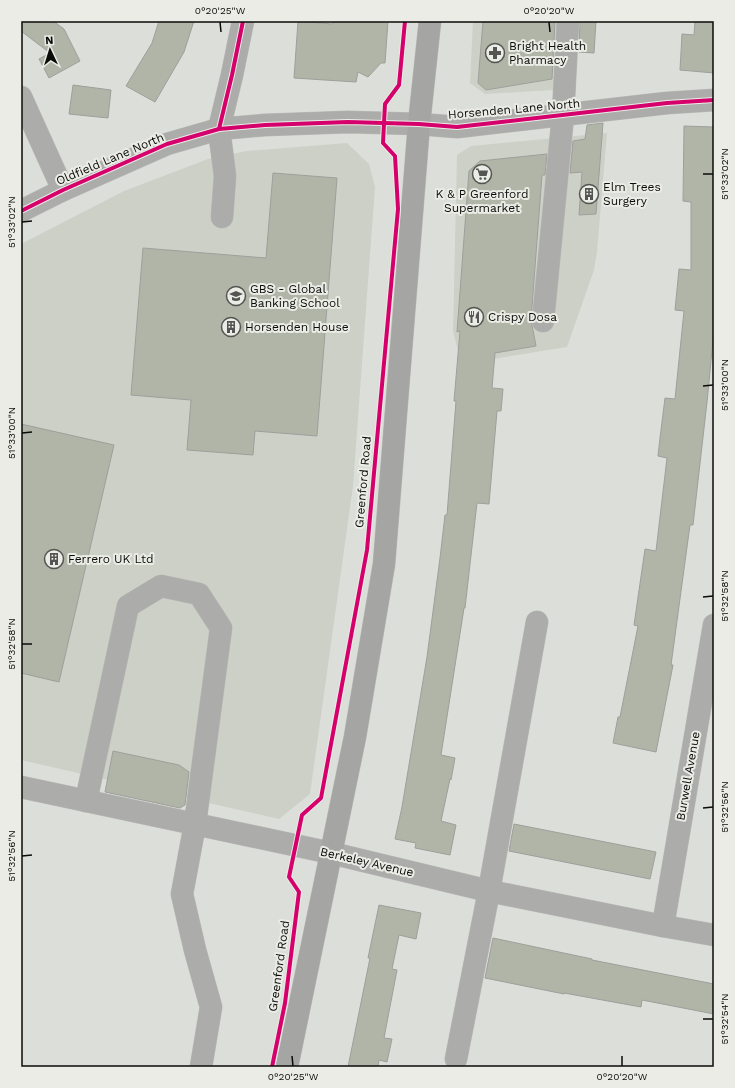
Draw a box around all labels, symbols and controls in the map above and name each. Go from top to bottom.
text: 0°20'25"W [195,5,246,16]
text: 0°20'20"W [524,5,575,16]
north arrow [30,30,70,70]
text: N [45,34,54,47]
place label: Bright Health Pharmacy [509,39,586,67]
pharmacy icon: Bright Health Pharmacy [484,42,506,64]
street label: Horsenden Lane North [447,96,581,122]
street label: Oldfield Lane North [54,130,166,188]
text: 51°33'02"N [719,148,730,200]
supermarket icon: K & P Greenford Supermarket [471,163,493,185]
place label: Elm Trees Surgery [603,180,661,208]
building icon: Elm Trees Surgery [578,183,600,205]
place label: K & P Greenford Supermarket [435,187,529,215]
text: 51°33'02"N [6,196,17,248]
place label: GBS - Global Banking School [250,282,340,310]
school or university icon: GBS - Global Banking School [225,285,247,307]
restaurant icon: Crispy Dosa [463,306,485,328]
place label: Crispy Dosa [488,310,557,324]
building icon: Horsenden House [220,316,242,338]
place label: Horsenden House [245,320,349,334]
text: 51°33'00"N [719,359,730,411]
text: 51°33'00"N [6,407,17,459]
street label: Greenford Road [352,436,374,528]
building icon: Ferrero UK Ltd [43,548,65,570]
place label: Ferrero UK Ltd [68,552,154,566]
text: 51°32'58"N [719,570,730,622]
text: 51°32'58"N [6,618,17,670]
street label: Burwell Avenue [673,730,703,821]
text: 51°32'56"N [719,781,730,833]
text: 51°32'56"N [6,830,17,882]
street label: Berkeley Avenue [319,844,415,880]
street label: Greenford Road [266,919,292,1013]
text: 51°32'54"N [719,993,730,1045]
text: 0°20'25"W [268,1071,319,1082]
text: 0°20'20"W [597,1071,648,1082]

